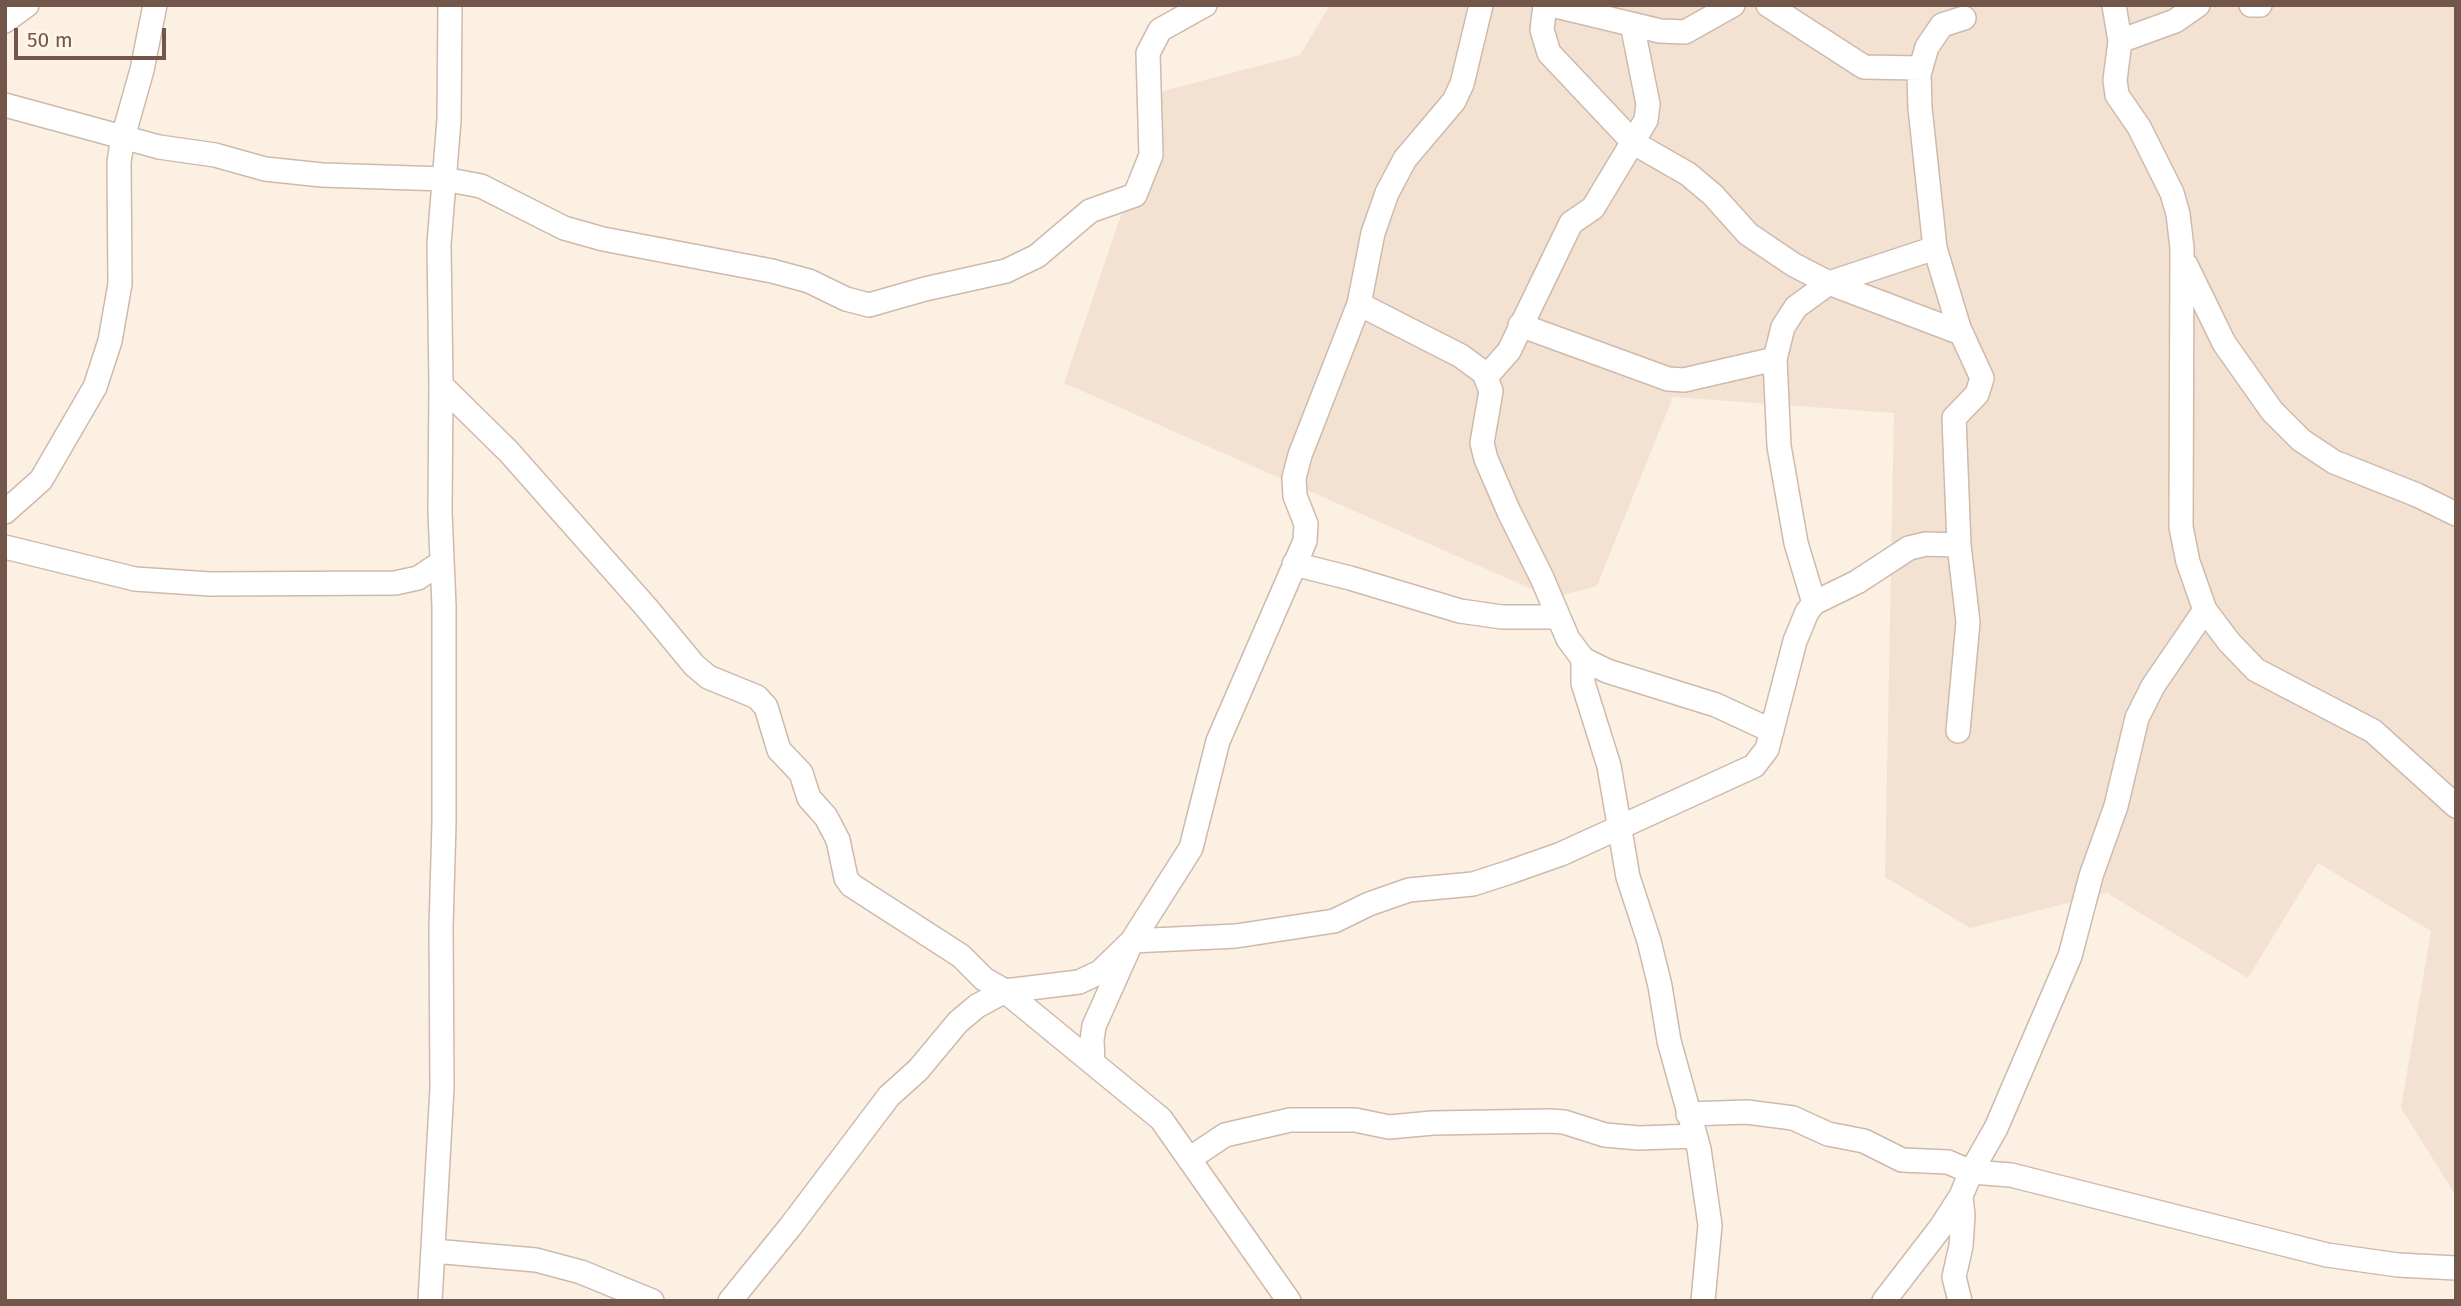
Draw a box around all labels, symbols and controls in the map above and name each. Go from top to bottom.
scale bar [18,14,170,58]
text: 50 m [27,27,73,53]

